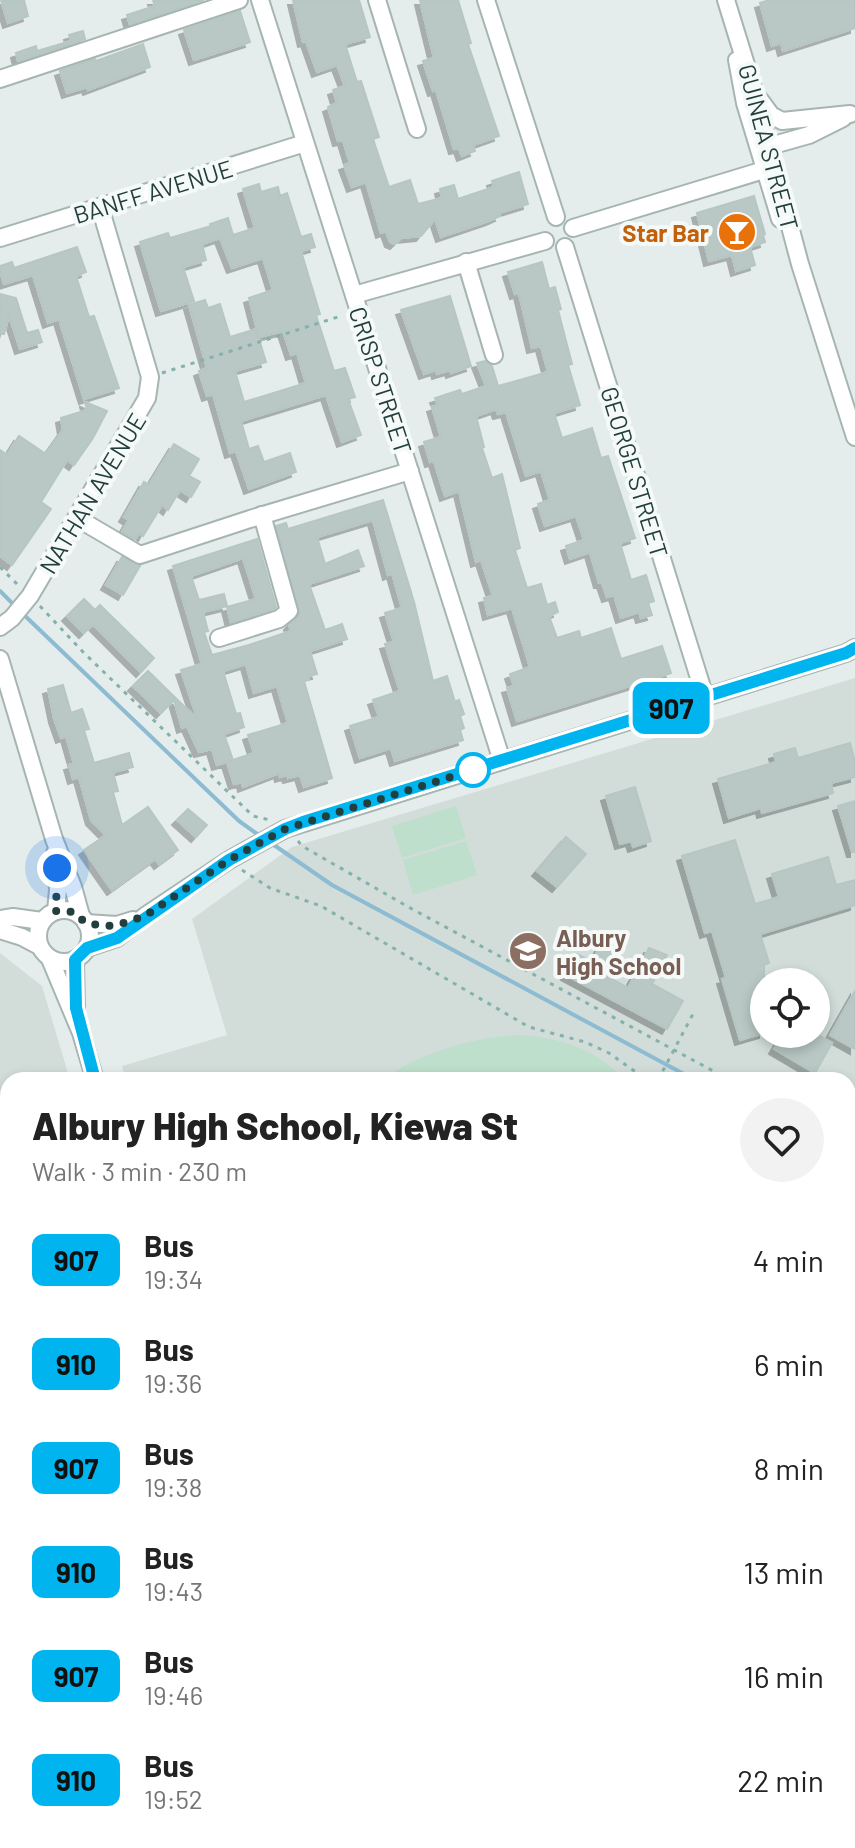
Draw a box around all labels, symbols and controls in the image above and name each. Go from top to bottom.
street label: GUINEA STREET [733,61,805,233]
street label: BANFF AVENUE [70,153,236,229]
bar icon: Star Bar [716,211,758,253]
place label: Star Bar [622,218,709,247]
street label: CRISP STREET [344,303,418,457]
street label: GEORGE STREET [595,383,675,561]
street label: NATHAN AVENUE [33,407,151,579]
line badge: 907 [625,682,717,734]
text: 907 [649,691,693,725]
unlabelled marker [456,753,490,787]
your location [37,848,77,888]
place label: Albury High School [556,923,681,980]
school or university icon: Albury High School [507,930,549,972]
map controls [750,968,830,1048]
button: locate [750,968,830,1048]
button: heart [740,1098,824,1182]
text: Albury High School, Kiewa St [32,1102,518,1148]
text: Walk · 3 min · 230 m [32,1155,247,1186]
text: Bus [144,1227,194,1263]
text: 4 min [753,1242,824,1278]
text: 907 [54,1243,98,1277]
text: 19:34 [144,1263,203,1294]
text: Bus [144,1331,194,1367]
text: 6 min [754,1346,824,1382]
text: 910 [56,1347,96,1381]
text: 19:36 [144,1367,202,1398]
text: Bus [144,1435,194,1471]
text: 8 min [754,1450,824,1486]
text: 907 [54,1451,98,1485]
text: 19:38 [144,1471,202,1502]
text: Bus [144,1539,194,1575]
text: 13 min [743,1554,824,1590]
text: 910 [56,1555,96,1589]
text: 19:43 [144,1575,203,1606]
text: Bus [144,1643,194,1679]
text: 16 min [743,1658,824,1694]
text: 907 [54,1659,98,1693]
text: 19:46 [144,1679,203,1710]
text: Bus [144,1747,194,1783]
text: 22 min [737,1762,824,1798]
text: 910 [56,1763,96,1797]
text: 19:52 [144,1783,203,1814]

